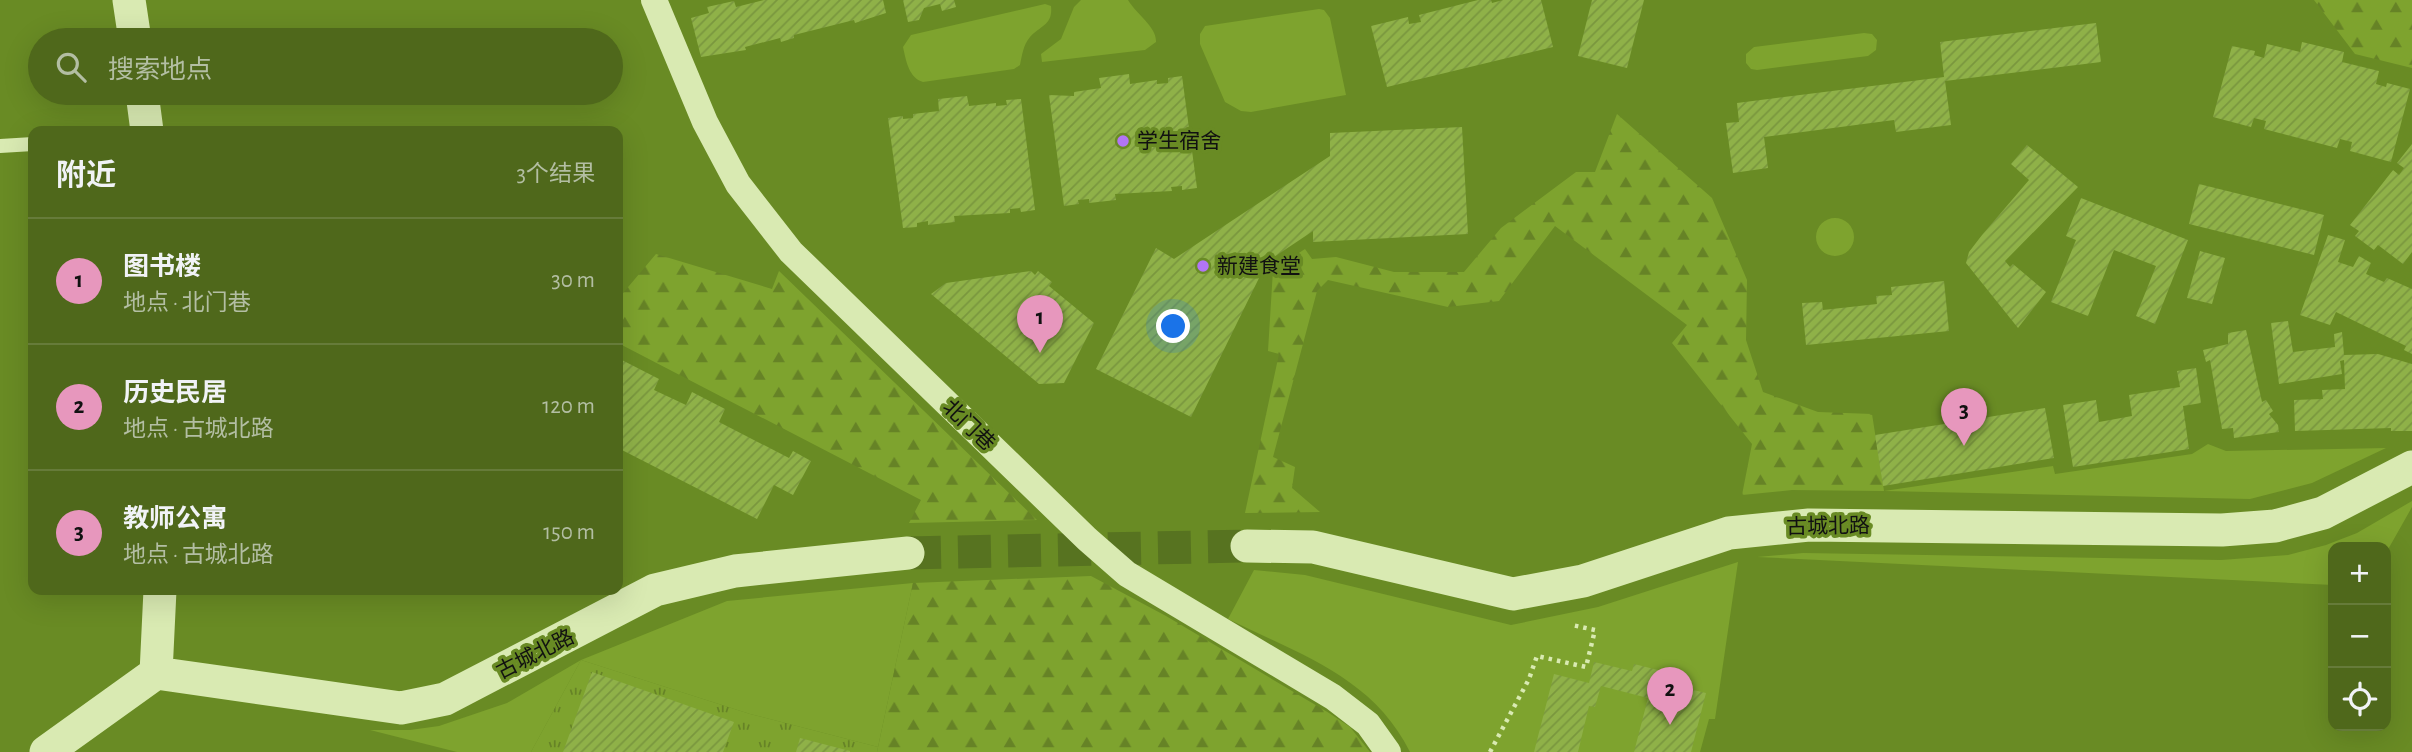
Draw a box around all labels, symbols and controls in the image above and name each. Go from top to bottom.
search box [28,28,623,105]
icon: search [52,48,90,86]
text: 搜索地点 [108,57,212,83]
place label: 学生宿舍 [1137,130,1221,152]
marker: 学生宿舍 [1115,133,1131,149]
text: 附近 [56,161,116,191]
text: 3个结果 [517,163,595,186]
text: 图书楼 [123,254,201,280]
place label: 新建食堂 [1217,255,1301,277]
marker: 新建食堂 [1195,258,1211,274]
text: 1 [75,269,83,292]
text: 30 m [551,269,595,292]
text: 地点 · 北门巷 [123,292,251,315]
pin: 1 [1017,295,1063,353]
your location [1156,309,1190,343]
text: 历史民居 [123,380,227,406]
pin: 3 [1941,388,1987,446]
text: 2 [74,395,84,418]
text: 120 m [542,395,595,418]
street label: 北门巷 [939,395,999,455]
text: 地点 · 古城北路 [123,418,274,441]
text: 教师公寓 [123,506,227,532]
street label: 古城北路 [1786,514,1870,538]
text: 3 [74,521,84,544]
text: 150 m [543,521,595,544]
map controls [2328,542,2391,731]
button: + [2328,542,2391,605]
text: 地点 · 古城北路 [123,544,274,567]
button: − [2328,605,2391,668]
street label: 古城北路 [493,625,577,683]
pin: 2 [1647,667,1693,725]
button: locate [2328,668,2391,731]

